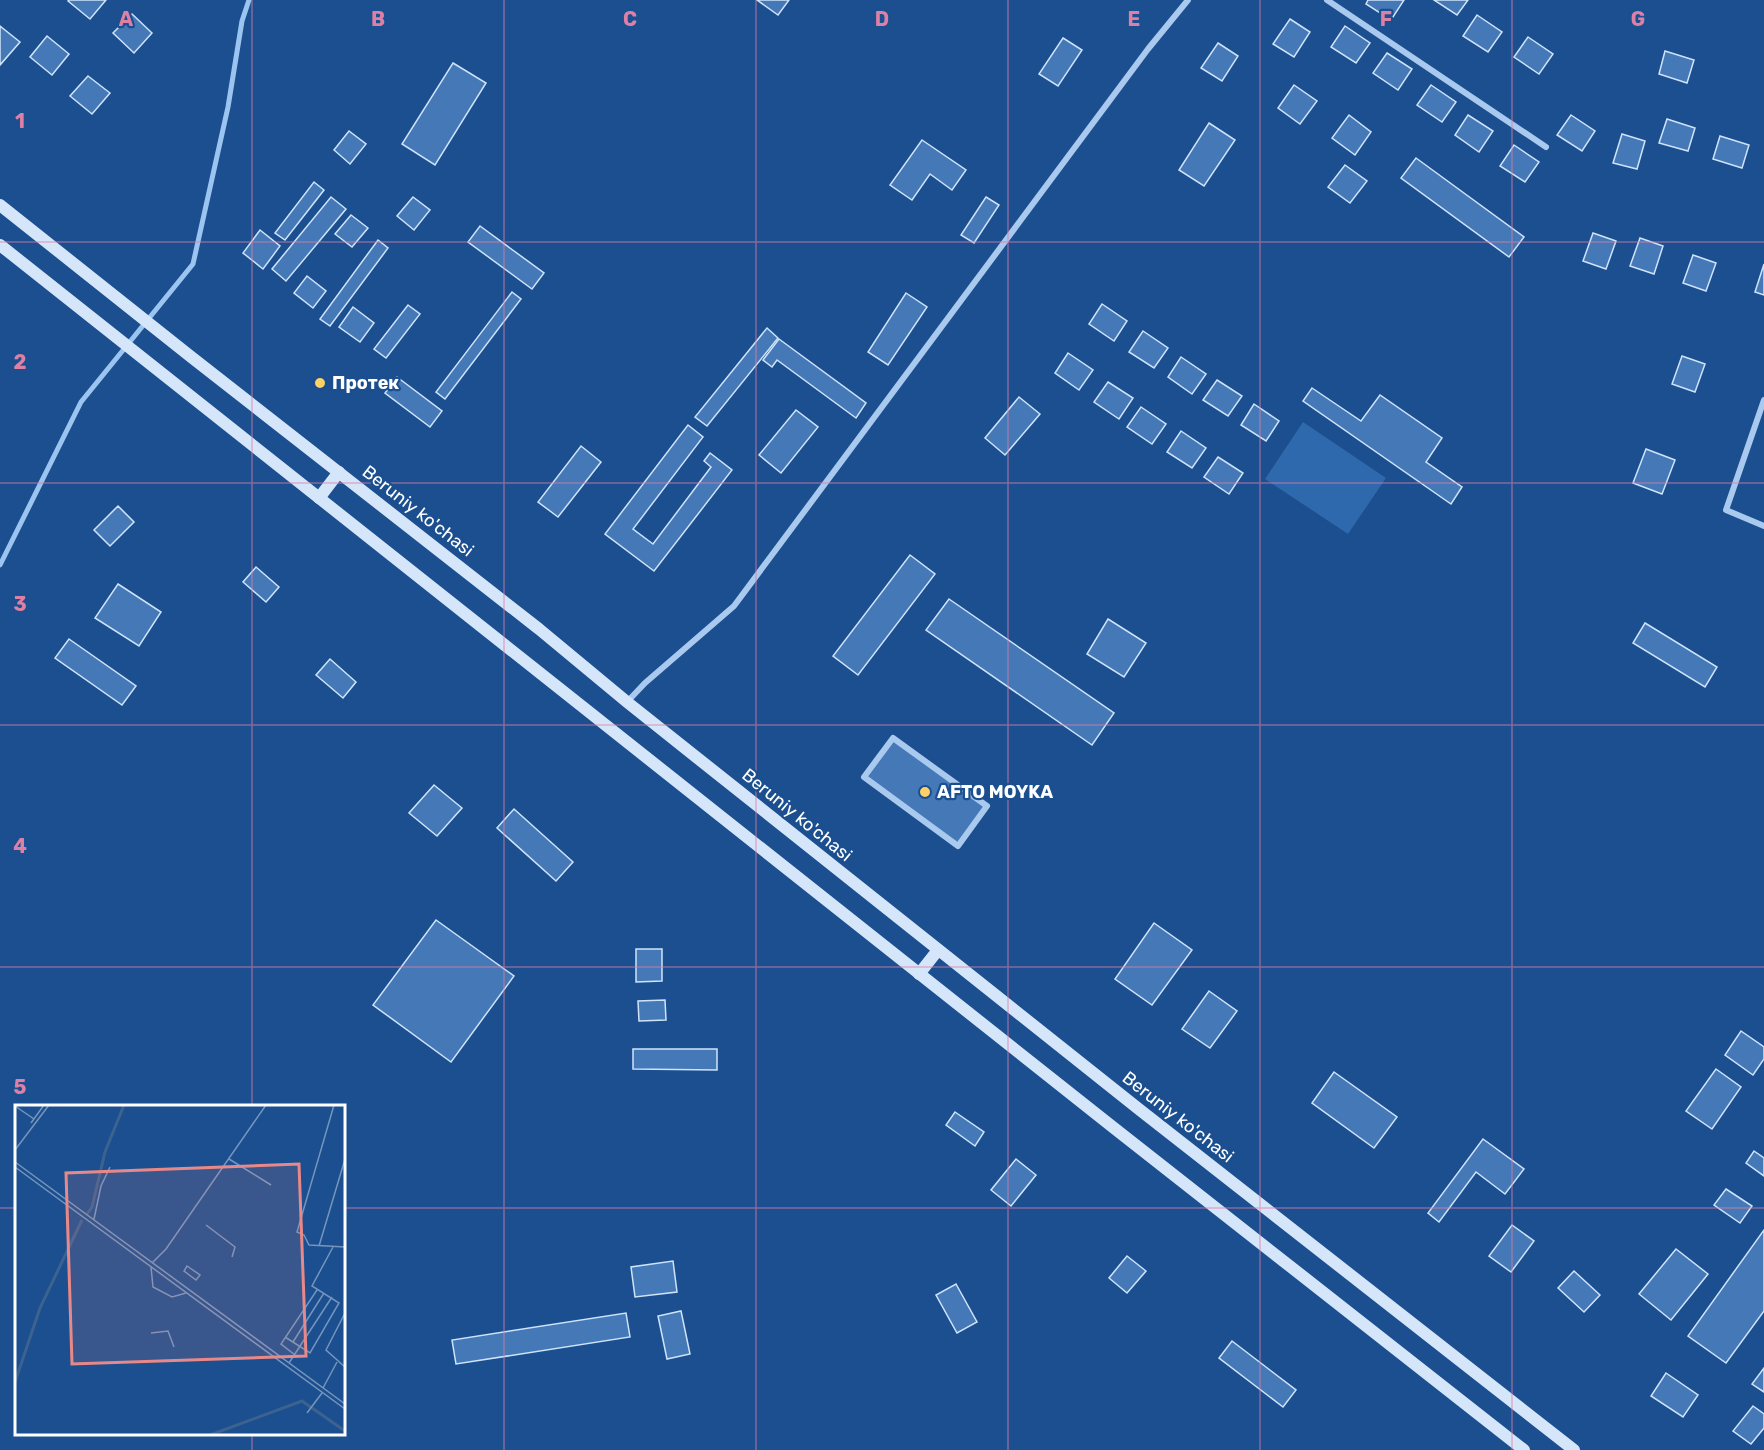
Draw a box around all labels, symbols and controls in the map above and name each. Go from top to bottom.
text: A [119,7,134,31]
text: B [371,7,385,31]
text: C [623,7,637,31]
text: D [875,7,889,31]
text: E [1128,7,1140,31]
text: F [1380,7,1392,31]
text: G [1631,7,1645,31]
text: 1 [15,109,25,133]
text: 2 [14,350,27,374]
place label: Протек [332,372,399,394]
marker: Протек [313,376,327,390]
street label: Beruniy ko'chasi [358,461,478,561]
text: 3 [13,592,27,616]
street label: Beruniy ko'chasi [737,764,857,866]
place label: AFTO MOYKA [937,781,1053,803]
marker: AFTO MOYKA [918,785,932,799]
text: 4 [13,834,27,858]
street label: Beruniy ko'chasi [1118,1067,1238,1167]
text: 5 [14,1075,27,1099]
inset map [15,1105,345,1435]

